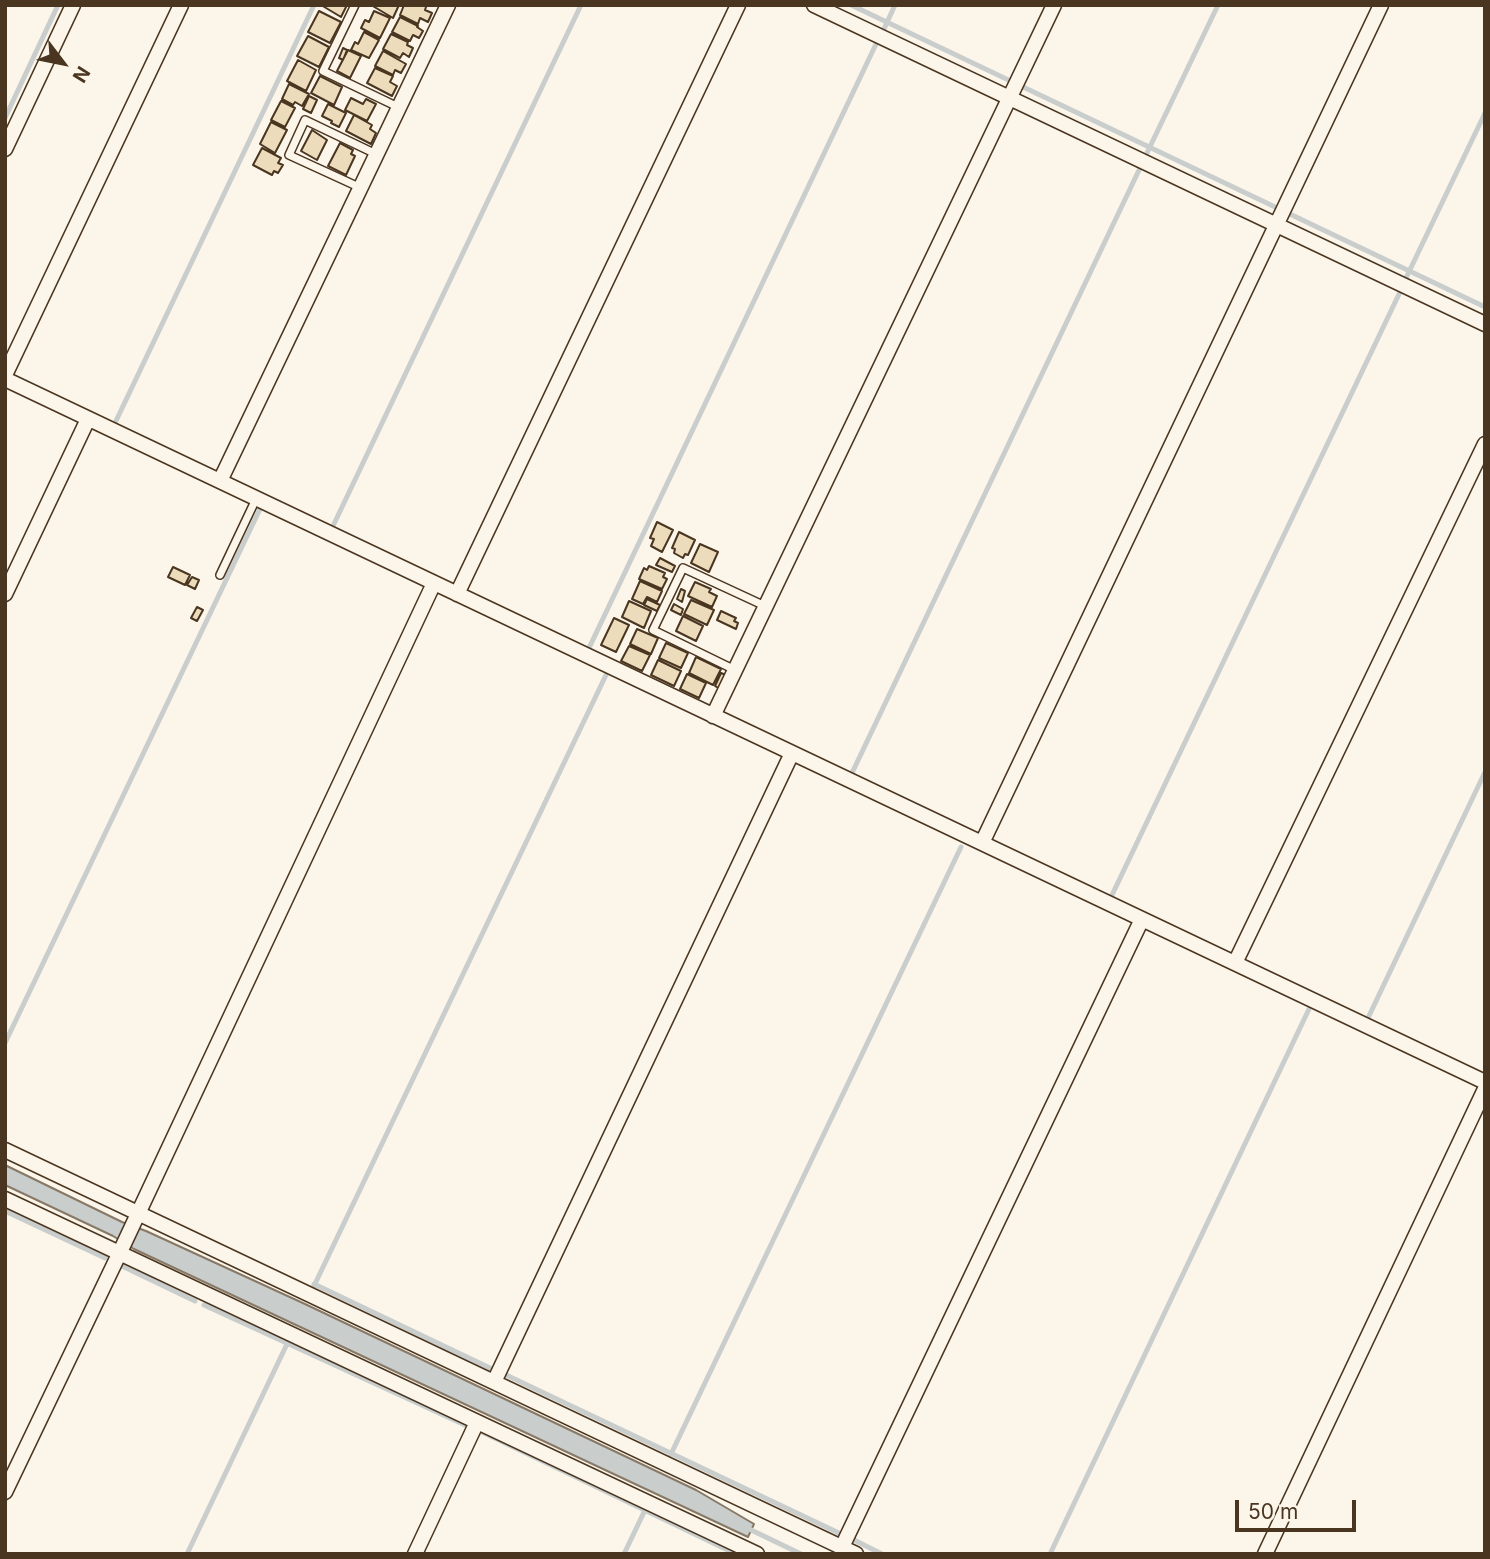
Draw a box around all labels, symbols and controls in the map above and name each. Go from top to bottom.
north arrow [28,28,98,98]
text: N [68,62,95,87]
scale bar [1238,1486,1359,1530]
text: 50 m [1248,1499,1298,1524]

